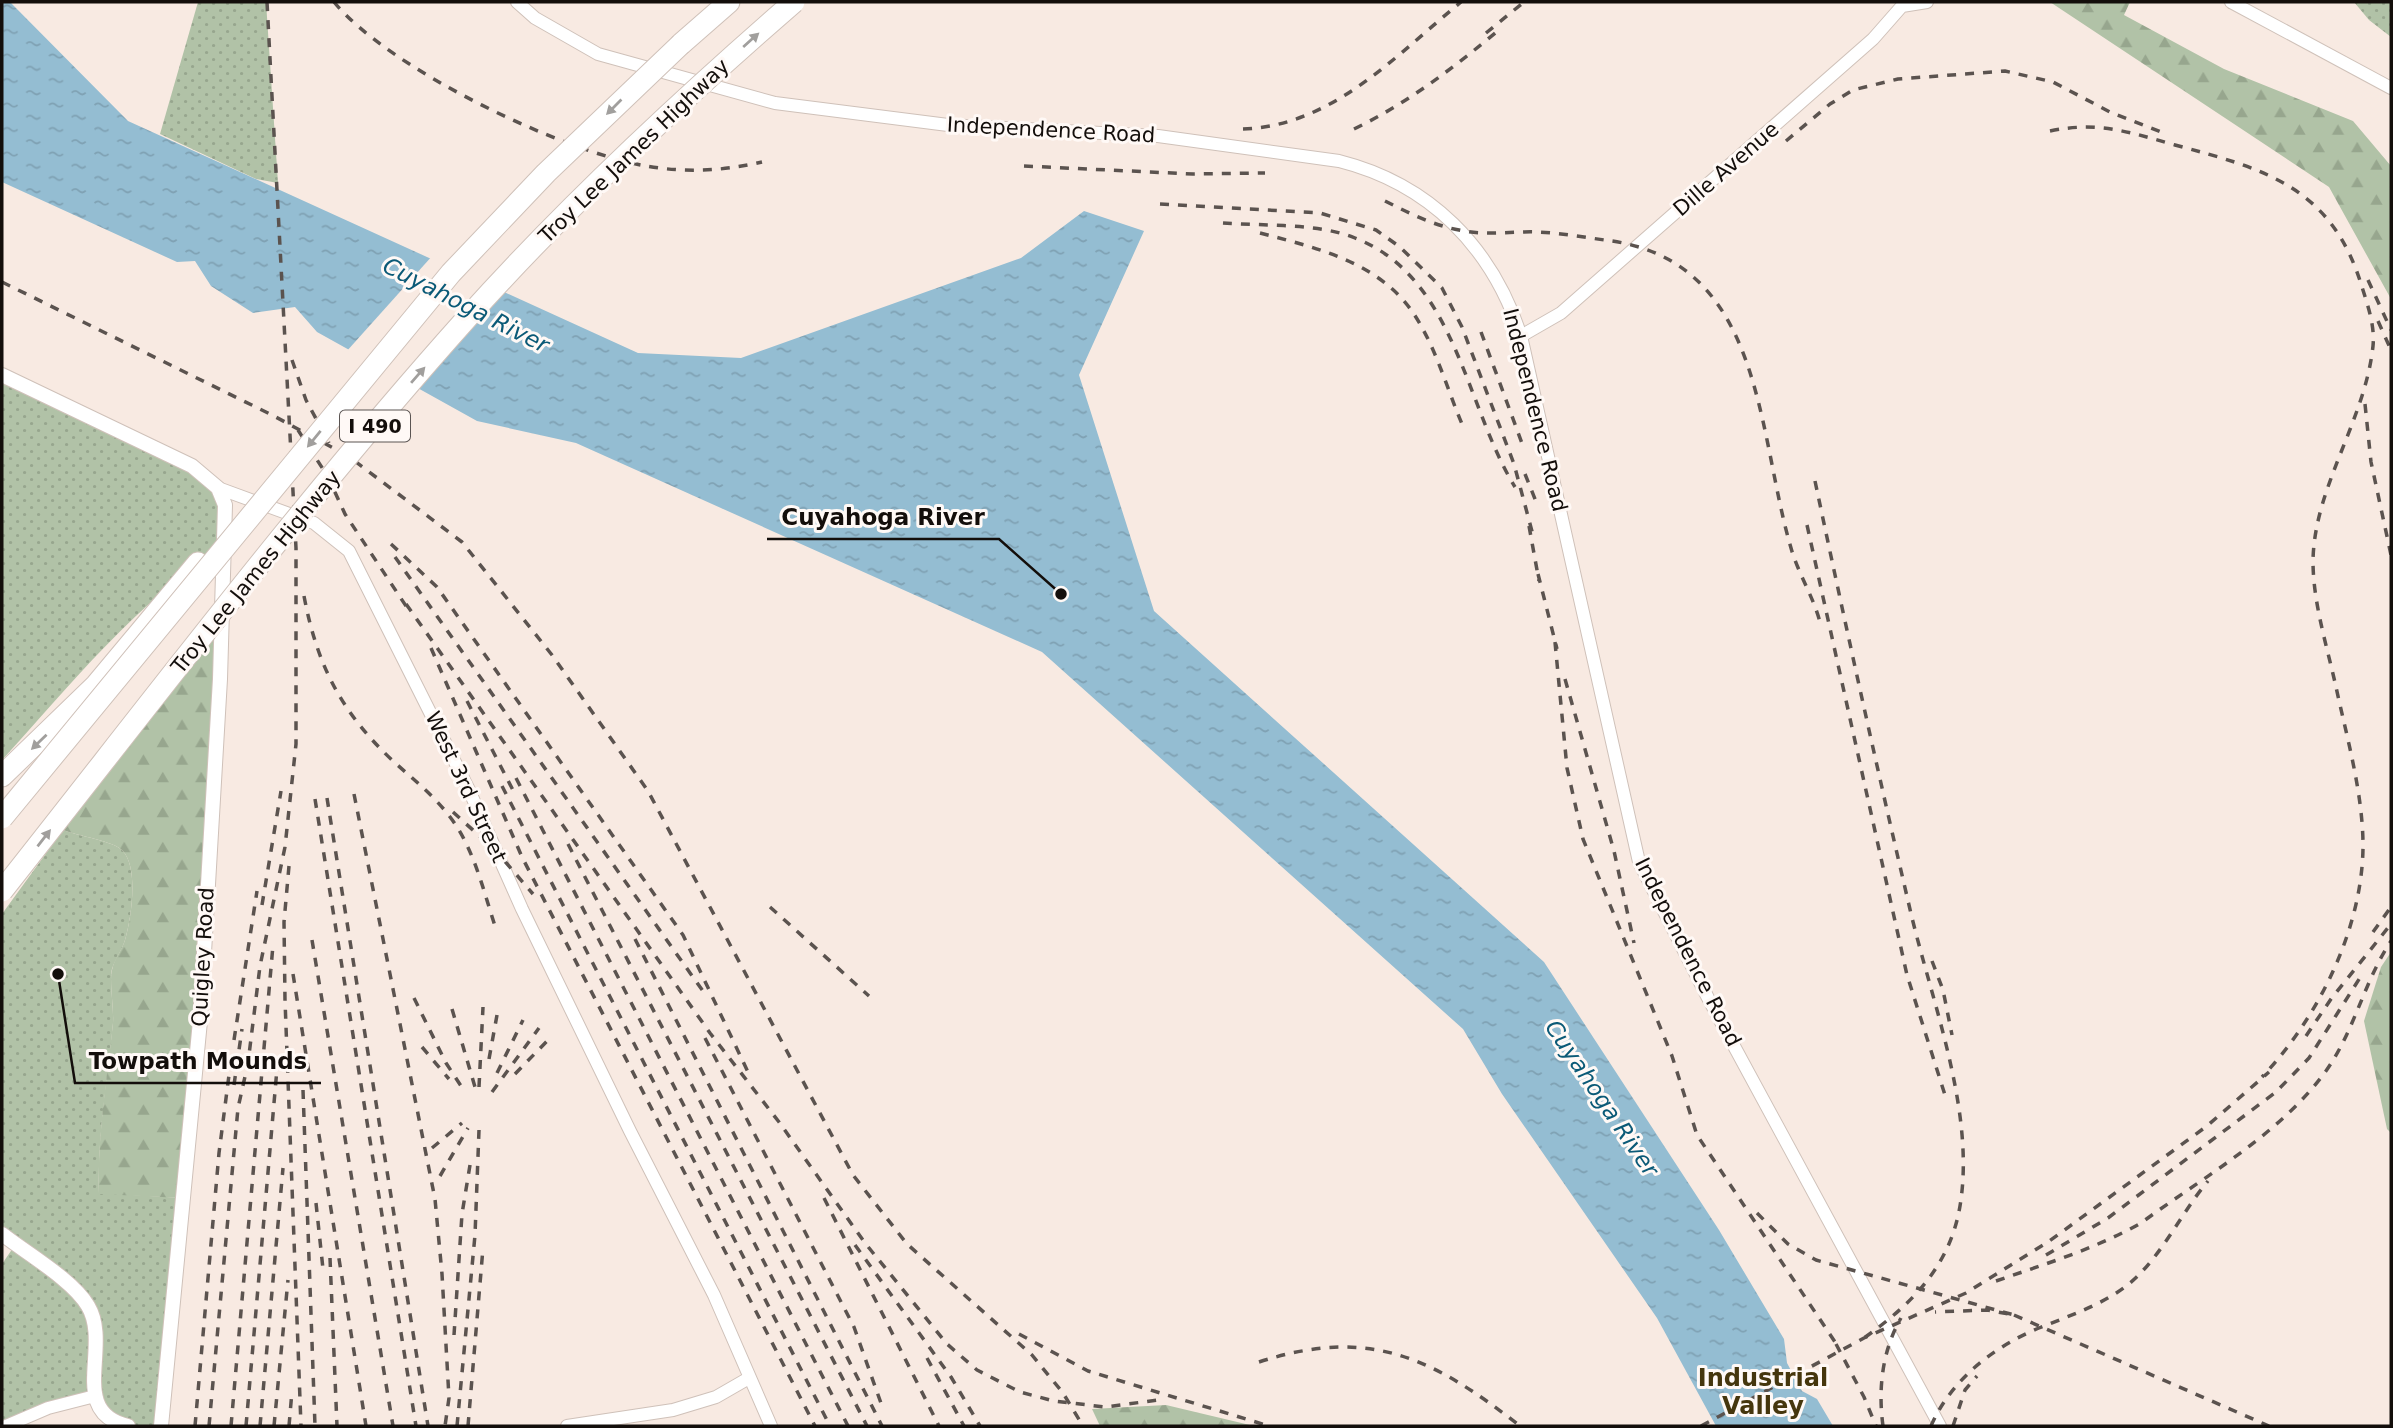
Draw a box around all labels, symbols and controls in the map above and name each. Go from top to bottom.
one-way arrow [742,32,760,48]
street label: Troy Lee James Highway [533,54,734,249]
one-way arrow [605,98,622,115]
street label: Independence Road [946,113,1156,147]
street label: Dille Avenue [1669,117,1783,221]
water label: Cuyahoga River [379,252,555,359]
street label: Independence Road [1498,306,1572,514]
one-way arrow [410,366,425,383]
road number: I 490 [340,410,410,442]
one-way arrow [307,431,322,448]
street label: Troy Lee James Highway [166,466,345,679]
callout: Cuyahoga River [767,495,999,539]
text: Cuyahoga River [781,504,985,530]
street label: West 3rd Street [421,708,511,866]
one-way arrow [31,734,48,751]
one-way arrow [37,829,52,847]
street label: Independence Road [1630,854,1746,1050]
street label: Quigley Road [187,887,219,1027]
water label: Cuyahoga River [1540,1015,1665,1182]
callout: Towpath Mounds [75,1039,321,1083]
text: Towpath Mounds [89,1048,307,1074]
district label: Industrial Valley [1698,1364,1828,1420]

